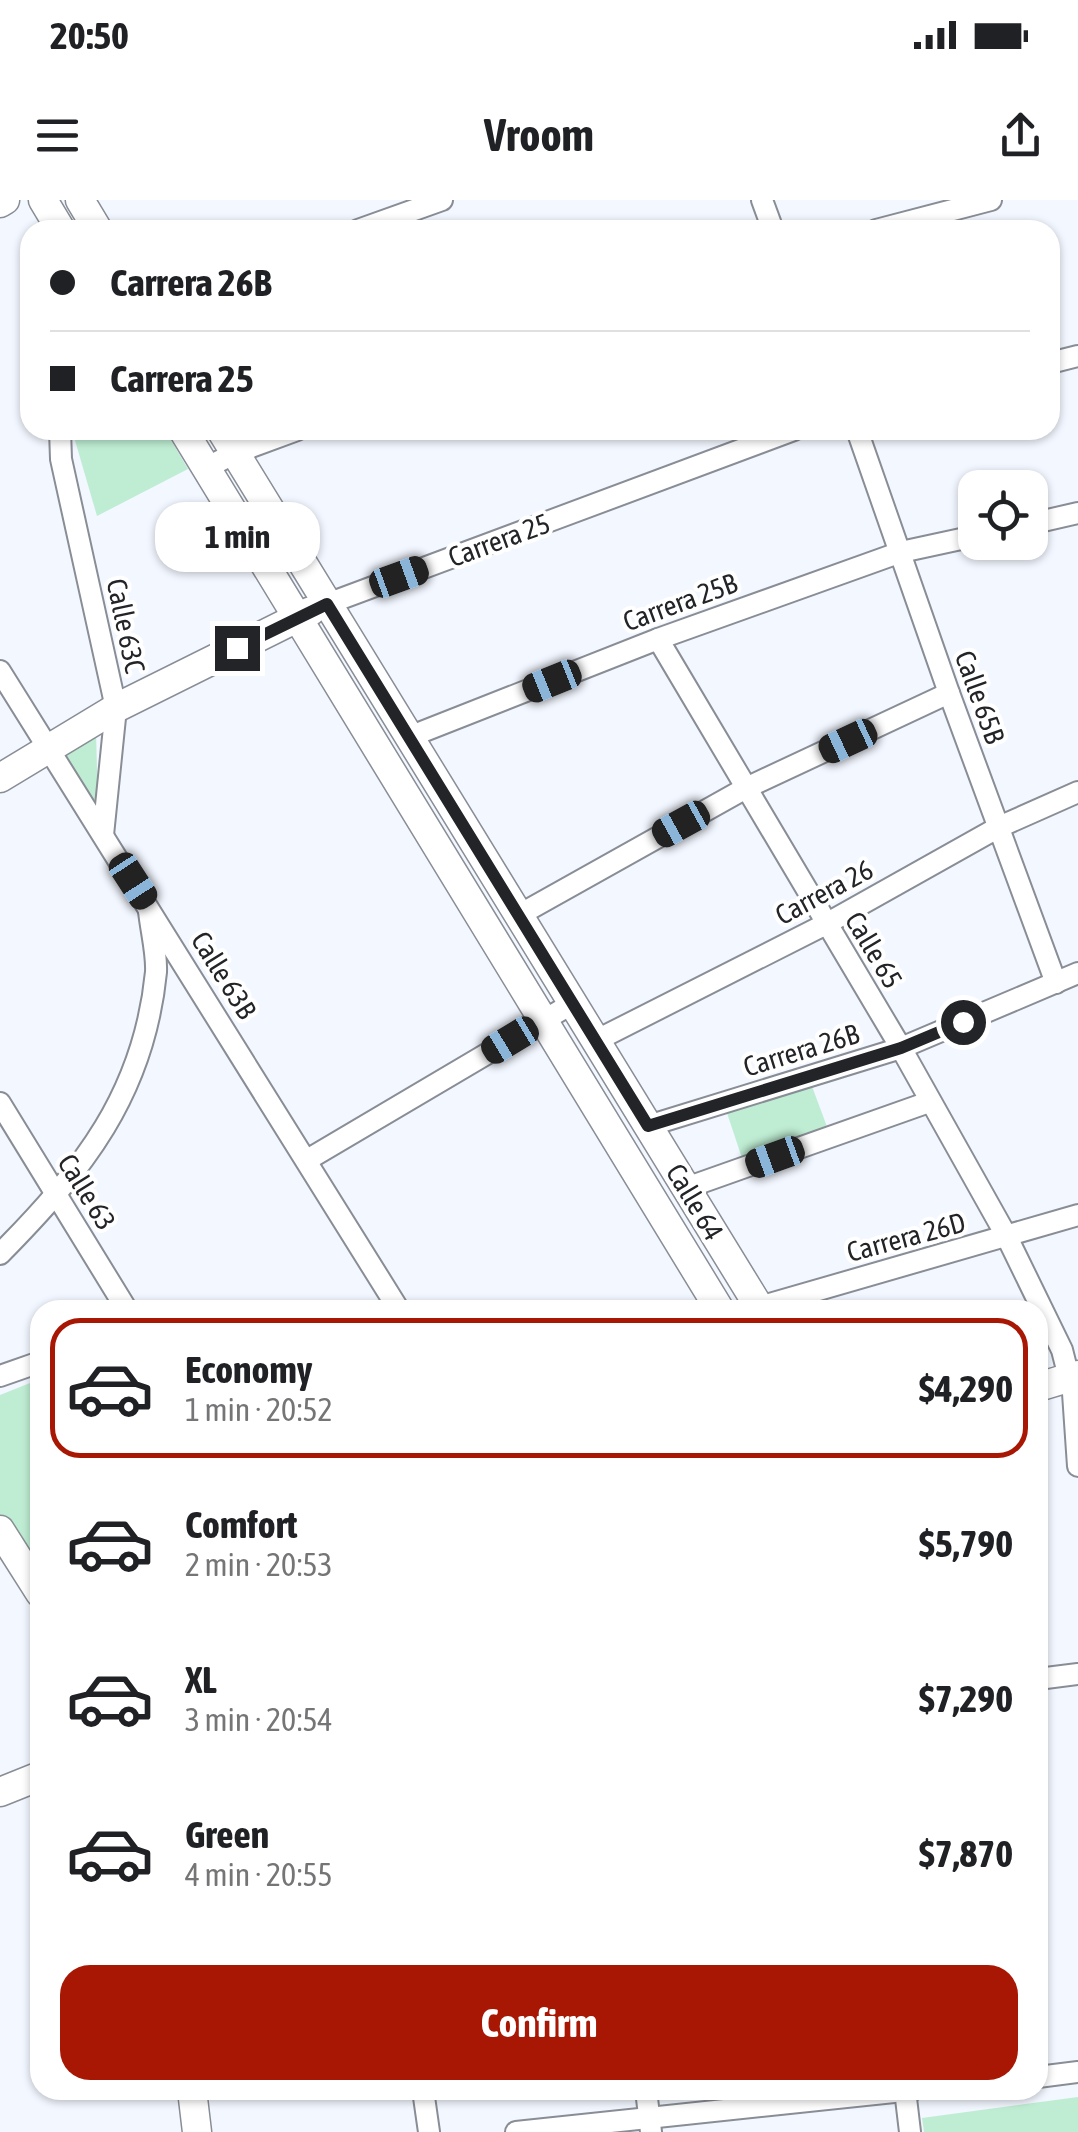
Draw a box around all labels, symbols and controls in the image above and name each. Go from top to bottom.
text: 20:50 [50,14,129,57]
icon: menu [30,108,85,163]
icon: share [993,108,1048,163]
text: Vroom [484,109,594,161]
text: Carrera 26B [110,261,272,304]
text: Carrera 25 [110,357,254,400]
map controls [958,470,1048,560]
button: locate [958,470,1048,560]
callout: 1 min [154,503,320,573]
street label: Carrera 25 [444,507,554,573]
text: 1 min [205,518,270,555]
car [366,553,432,601]
street label: Carrera 25B [619,567,741,637]
street label: Calle 63C [100,576,152,676]
route end [215,626,260,671]
street label: Calle 65B [948,646,1012,748]
car [519,656,585,706]
car [814,715,882,767]
car [647,796,715,852]
car [104,848,162,914]
street label: Carrera 26 [770,853,878,931]
street label: Calle 65 [839,906,909,994]
street label: Calle 63B [185,926,263,1024]
route start [941,1000,986,1045]
car [477,1012,543,1068]
street label: Carrera 26B [739,1017,863,1083]
car [742,1133,808,1181]
street label: Calle 63 [51,1148,123,1236]
street label: Calle 64 [660,1158,730,1246]
street label: Carrera 26D [843,1206,969,1268]
icon: car [65,1343,155,1433]
text: Economy [185,1348,312,1391]
text: $4,290 [919,1367,1013,1410]
text: 1 min · 20:52 [185,1391,332,1428]
icon: car [65,1498,155,1588]
text: Comfort [185,1503,297,1546]
text: $5,790 [919,1522,1013,1565]
text: 2 min · 20:53 [185,1546,332,1583]
icon: car [65,1653,155,1743]
text: XL [185,1658,217,1701]
text: $7,290 [919,1677,1013,1720]
text: 3 min · 20:54 [185,1701,332,1738]
icon: car [65,1808,155,1898]
text: Green [185,1813,269,1856]
text: $7,870 [919,1832,1013,1875]
text: 4 min · 20:55 [185,1856,332,1893]
button: Confirm [60,1965,1018,2080]

